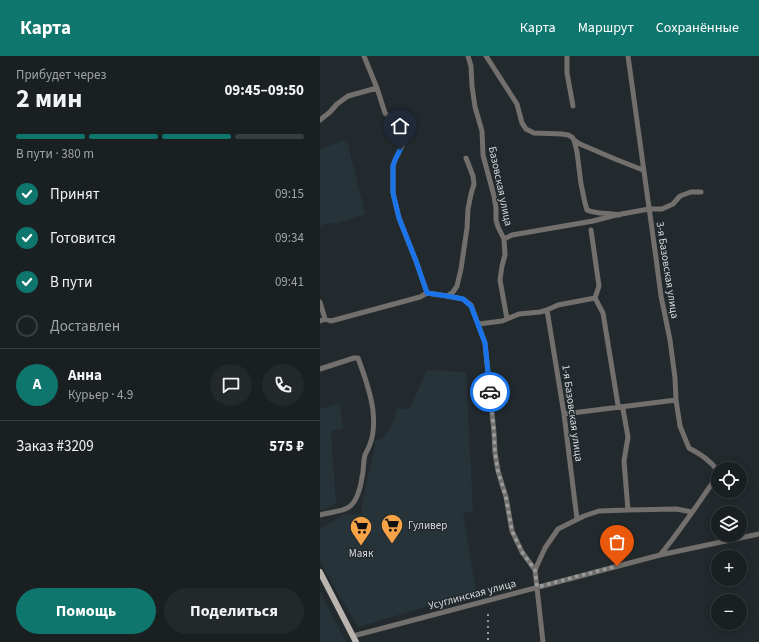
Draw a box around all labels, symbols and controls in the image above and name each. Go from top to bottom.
text: Карта [20,15,71,42]
text: Карта [520,18,556,38]
text: Маршрут [578,18,634,38]
text: Сохранённые [656,18,739,38]
text: Прибудет через [16,66,106,84]
text: 2 мин [16,80,82,117]
text: 09:45–09:50 [224,80,304,101]
pin [383,109,417,150]
icon: home [389,115,411,137]
text: В пути · 380 m [16,145,94,163]
street label: Базовская улица [485,145,516,227]
icon: check [16,183,38,205]
text: Принят [50,184,100,205]
text: 09:15 [275,185,304,203]
street label: 3-я Базовская улица [652,221,683,320]
icon: check [16,227,38,249]
text: Готовится [50,228,116,249]
text: 09:34 [275,229,304,247]
icon: check [16,271,38,293]
text: В пути [50,272,93,293]
text: 09:41 [275,273,304,291]
text: Доставлен [50,316,120,337]
button: chat [210,364,252,406]
button: phone [262,364,304,406]
street label: 1-я Базовская улица [558,364,587,463]
text: Анна [68,365,102,386]
courier [470,372,510,412]
text: А [33,374,41,395]
icon: car [479,381,501,403]
text: Курьер · 4.9 [68,386,133,404]
text: Заказ #3209 [16,436,94,457]
text: 575 ₽ [269,436,304,457]
map controls [711,462,747,630]
button: locate [711,462,747,498]
button: layers [711,506,747,542]
supermarket icon: Гуливер [379,512,405,545]
supermarket icon: Маяк [348,514,374,547]
place label: Гуливер [408,518,447,533]
pin [600,525,634,566]
icon: bag [606,531,628,553]
place label: Маяк [349,546,374,561]
button: + [711,550,747,586]
street label: Усуглинская улица [427,576,518,613]
button: Помощь [16,588,156,634]
button: Поделиться [164,588,304,634]
button: − [711,594,747,630]

